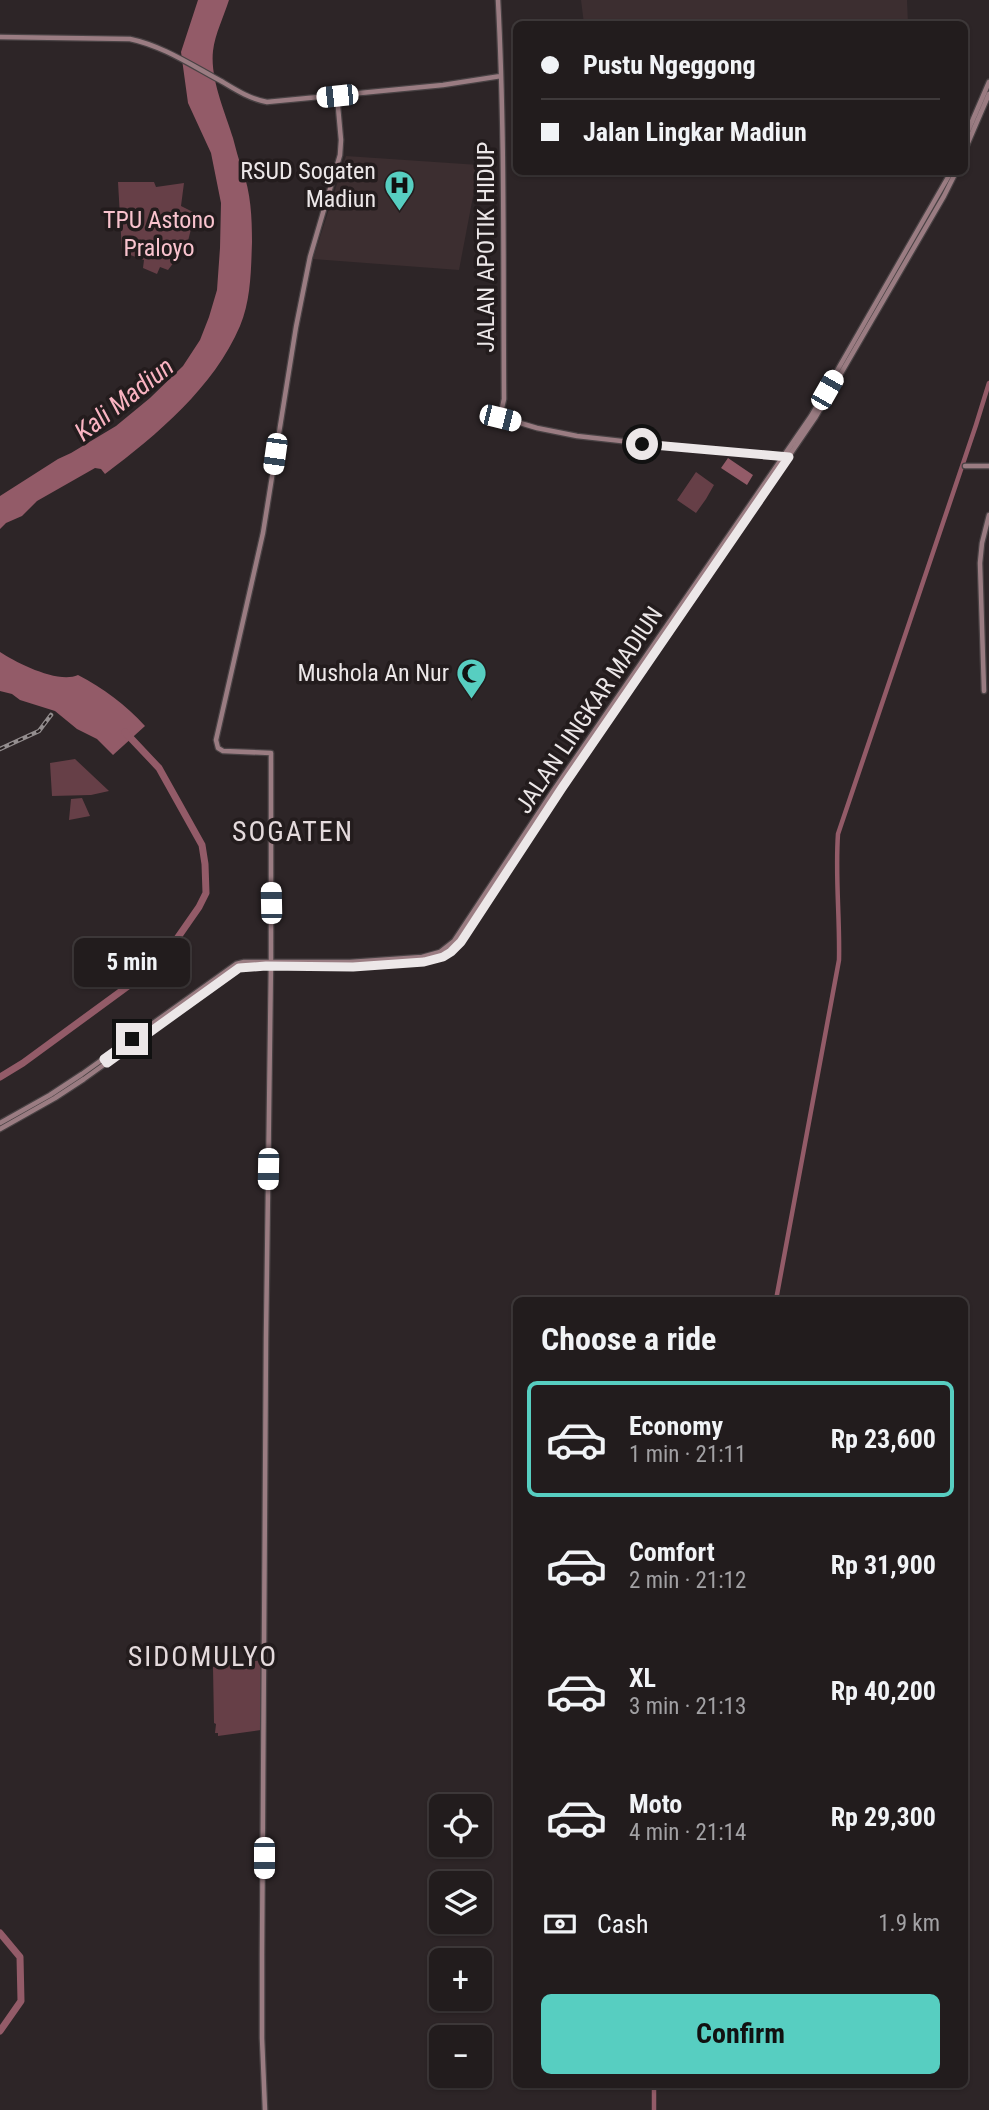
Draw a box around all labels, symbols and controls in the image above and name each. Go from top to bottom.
text: Pustu Ngeggong [583,50,756,80]
car [316,83,359,109]
text: Jalan Lingkar Madiun [583,117,807,147]
street label: JALAN APOTIK HIDUP [472,142,500,352]
place label: RSUD Sogaten Madiun [240,157,376,213]
hospital icon: RSUD Sogaten Madiun [382,168,416,212]
park label: TPU Astono Praloyo [103,206,215,262]
water label: Kali Madiun [69,351,179,447]
car [808,367,847,413]
car [478,403,523,433]
route start [626,428,658,460]
car [262,432,289,476]
street label: JALAN LINGKAR MADIUN [509,601,669,819]
mosque icon: Mushola An Nur [455,656,489,700]
place label: Mushola An Nur [297,659,449,687]
district label: SOGATEN [232,815,354,848]
car [261,882,282,924]
callout: 5 min [74,937,190,986]
text: 5 min [106,949,158,976]
route end [116,1023,148,1055]
car [258,1148,279,1190]
text: Choose a ride [541,1320,716,1358]
icon: car [545,1408,608,1471]
text: Economy [629,1411,723,1441]
text: Rp 23,600 [831,1424,936,1454]
text: 1 min · 21:11 [629,1441,746,1468]
icon: car [545,1534,608,1597]
text: Comfort [629,1537,715,1567]
text: Rp 31,900 [831,1550,936,1580]
text: 2 min · 21:12 [629,1567,746,1594]
district label: SIDOMULYO [128,1640,278,1673]
icon: car [545,1660,608,1723]
text: XL [629,1663,656,1693]
text: Rp 40,200 [831,1676,936,1706]
text: 3 min · 21:13 [629,1693,746,1720]
icon: car [545,1786,608,1849]
text: Moto [629,1789,682,1819]
map controls [429,1794,492,2088]
button: locate [429,1794,492,1857]
text: Rp 29,300 [831,1802,936,1832]
text: 4 min · 21:14 [629,1819,746,1846]
car [254,1837,275,1879]
button: layers [429,1871,492,1934]
icon: cash [541,1905,579,1943]
text: Cash [597,1909,649,1939]
text: 1.9 km [878,1910,940,1937]
button: + [429,1948,492,2011]
button: Confirm [541,1994,940,2074]
button: − [429,2025,492,2088]

